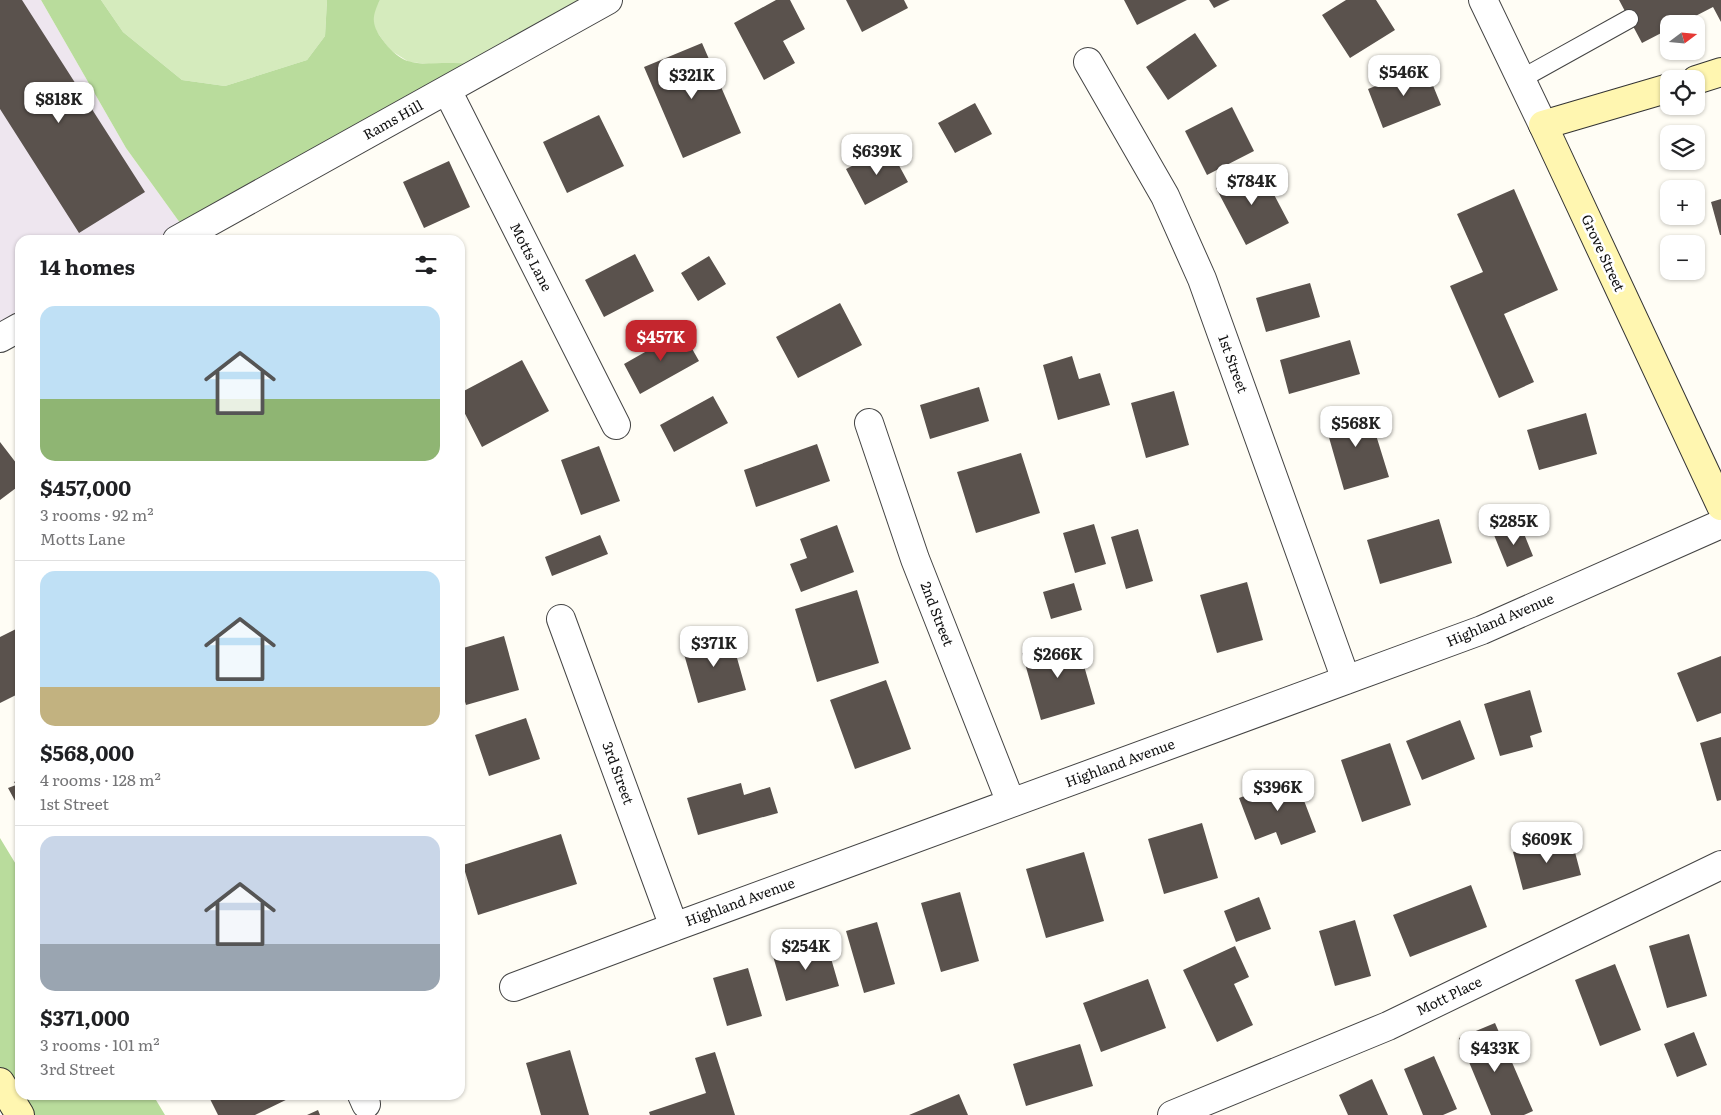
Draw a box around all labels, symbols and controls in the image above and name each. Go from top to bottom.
north arrow [1660,15,1705,60]
map controls [1660,15,1705,280]
pin: $546K [1369,54,1439,97]
pin: $321K [657,58,727,100]
text: $546K [1379,59,1429,83]
text: $321K [669,62,715,86]
button: locate [1660,70,1705,115]
pin: $818K [24,82,94,124]
text: $818K [35,86,83,110]
street label: Rams Hill [359,94,426,144]
button: layers [1660,125,1705,170]
pin: $639K [842,134,912,176]
text: $639K [852,138,902,162]
pin: $784K [1217,164,1287,206]
text: $784K [1227,168,1277,192]
button: + [1660,180,1705,225]
street label: Grove Street [1577,211,1631,295]
street label: Motts Lane [506,219,558,294]
button: − [1660,235,1705,280]
text: 14 homes [40,250,135,281]
icon: filters [412,251,440,279]
pin: $457K [626,320,696,362]
text: $457K [637,324,685,348]
street label: 1st Street [1214,332,1254,396]
icon: home [195,338,285,428]
pin: $568K [1321,406,1391,448]
text: $568K [1331,410,1381,434]
text: $457,000 [40,471,131,502]
text: 3 rooms · 92 m² [40,502,154,526]
pin: $285K [1479,504,1549,546]
text: $285K [1490,508,1538,532]
text: Motts Lane [40,526,125,550]
street label: 2nd Street [916,578,960,649]
street label: Highland Avenue [1443,587,1557,651]
icon: home [195,604,285,694]
pin: $371K [679,626,749,668]
text: $371K [691,630,737,654]
pin: $266K [1023,636,1093,679]
text: $266K [1033,641,1083,665]
street label: Highland Avenue [1062,733,1177,791]
text: $568,000 [40,736,134,767]
street label: 3rd Street [598,738,640,807]
text: 4 rooms · 128 m² [40,767,161,791]
pin: $396K [1243,770,1313,812]
text: $396K [1253,774,1303,798]
text: 1st Street [40,791,109,815]
pin: $609K [1512,822,1582,864]
text: $609K [1522,826,1572,850]
icon: home [195,869,285,959]
street label: Highland Avenue [682,872,797,930]
pin: $254K [771,928,841,971]
text: $254K [782,933,830,957]
street label: Mott Place [1412,971,1485,1020]
text: $371,000 [40,1001,130,1032]
pin: $433K [1460,1030,1530,1073]
text: 3 rooms · 101 m² [40,1032,160,1056]
text: $433K [1470,1035,1520,1059]
text: 3rd Street [40,1056,115,1080]

